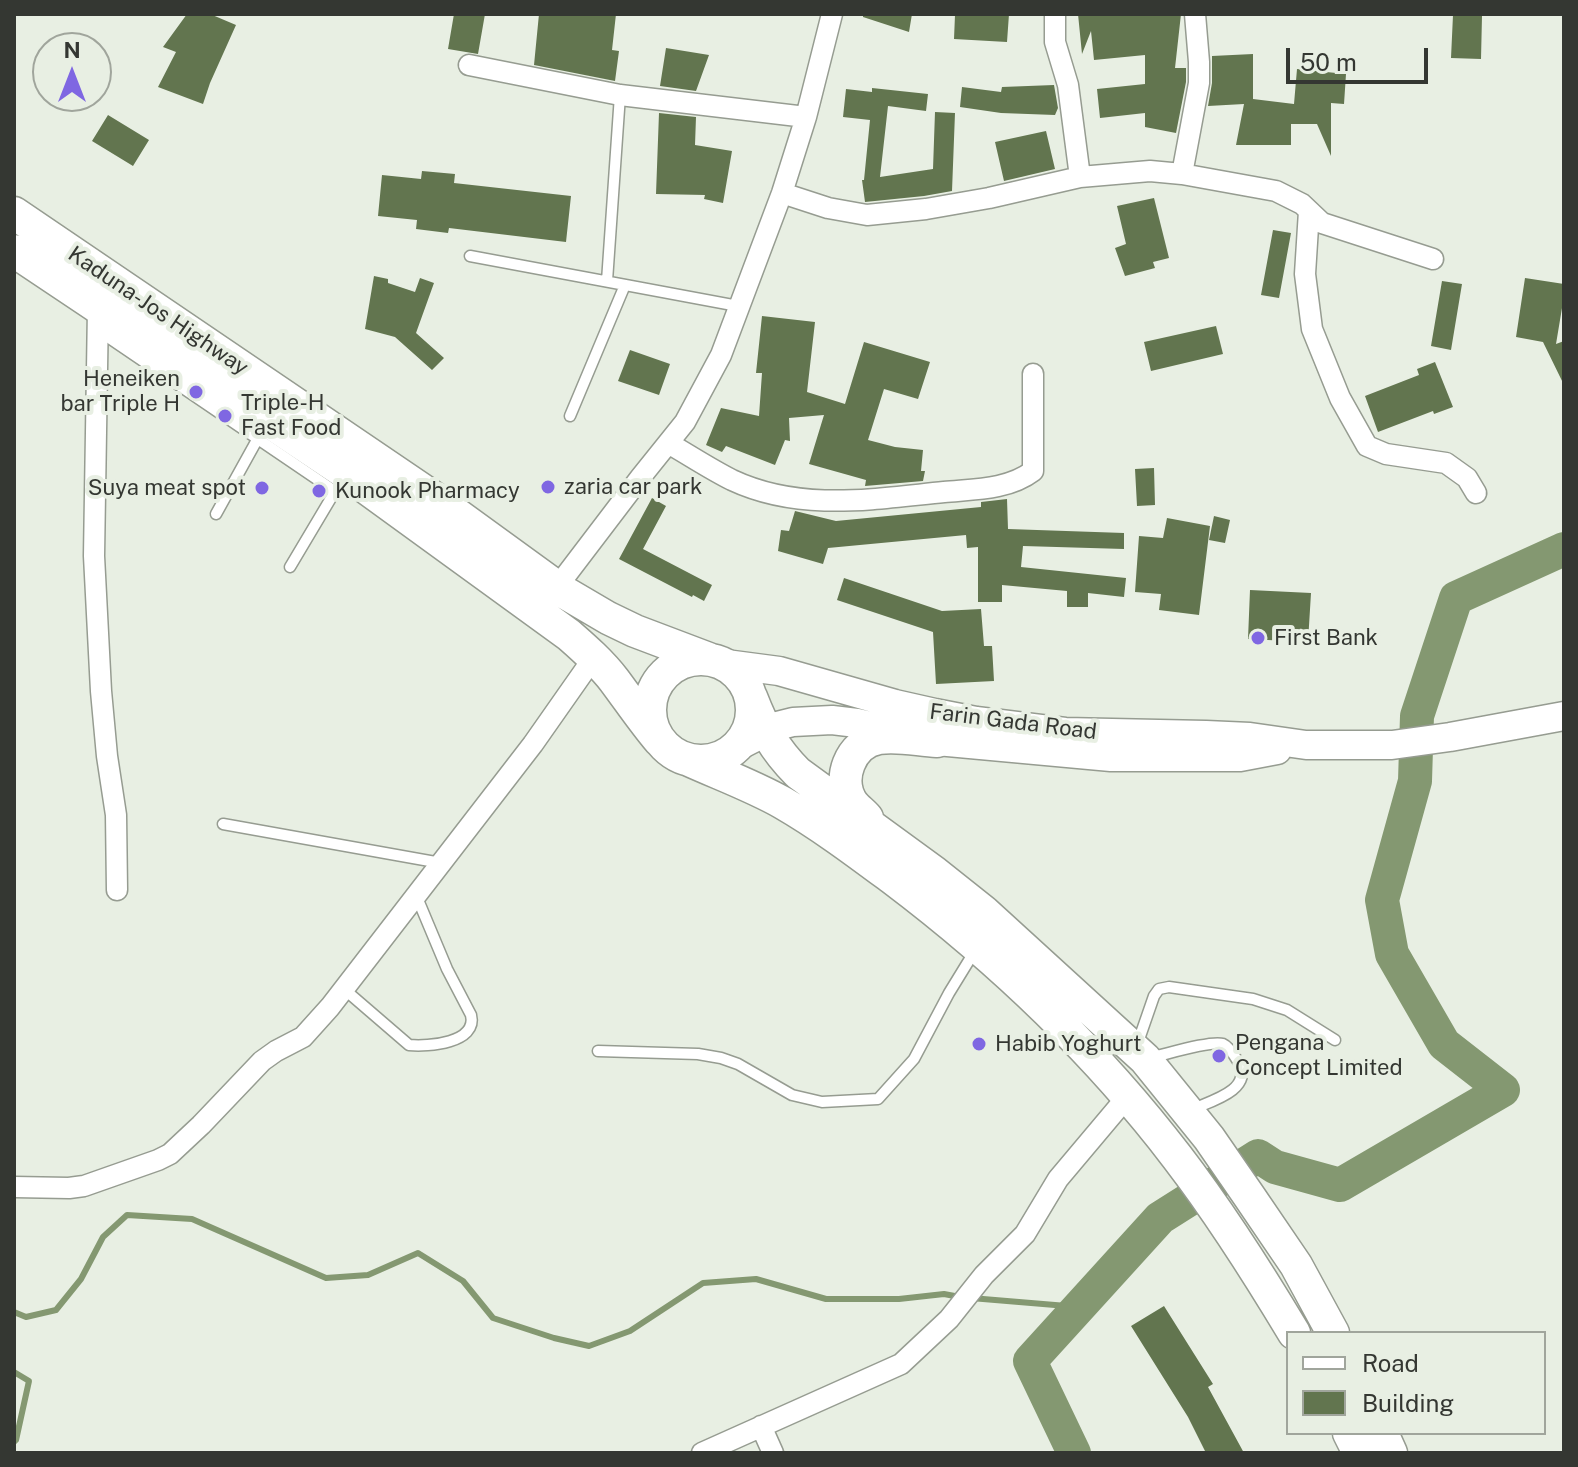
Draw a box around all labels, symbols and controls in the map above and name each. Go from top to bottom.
north arrow [32,32,112,112]
scale bar [1290,32,1432,82]
text: N [63,37,81,63]
text: 50 m [1300,48,1357,76]
street label: Kaduna-Jos Highway [63,241,253,381]
place label: Heneiken bar Triple H [61,366,180,418]
marker: Heneiken bar Triple H [187,383,205,401]
place label: Triple-H Fast Food [241,390,341,442]
marker: Triple-H Fast Food [216,407,234,425]
place label: zaria car park [564,474,702,500]
place label: Suya meat spot [88,475,246,501]
place label: Kunook Pharmacy [335,478,520,504]
marker: zaria car park [539,478,557,496]
marker: Suya meat spot [253,479,271,497]
marker: Kunook Pharmacy [310,482,328,500]
place label: First Bank [1274,625,1378,651]
marker: First Bank [1249,629,1267,647]
street label: Farin Gada Road [928,699,1098,745]
place label: Pengana Concept Limited [1235,1030,1403,1082]
place label: Habib Yoghurt [995,1031,1142,1057]
marker: Habib Yoghurt [970,1035,988,1053]
marker: Pengana Concept Limited [1210,1047,1228,1065]
legend [1286,1331,1546,1435]
text: Road [1362,1349,1419,1377]
text: Building [1362,1389,1454,1417]

